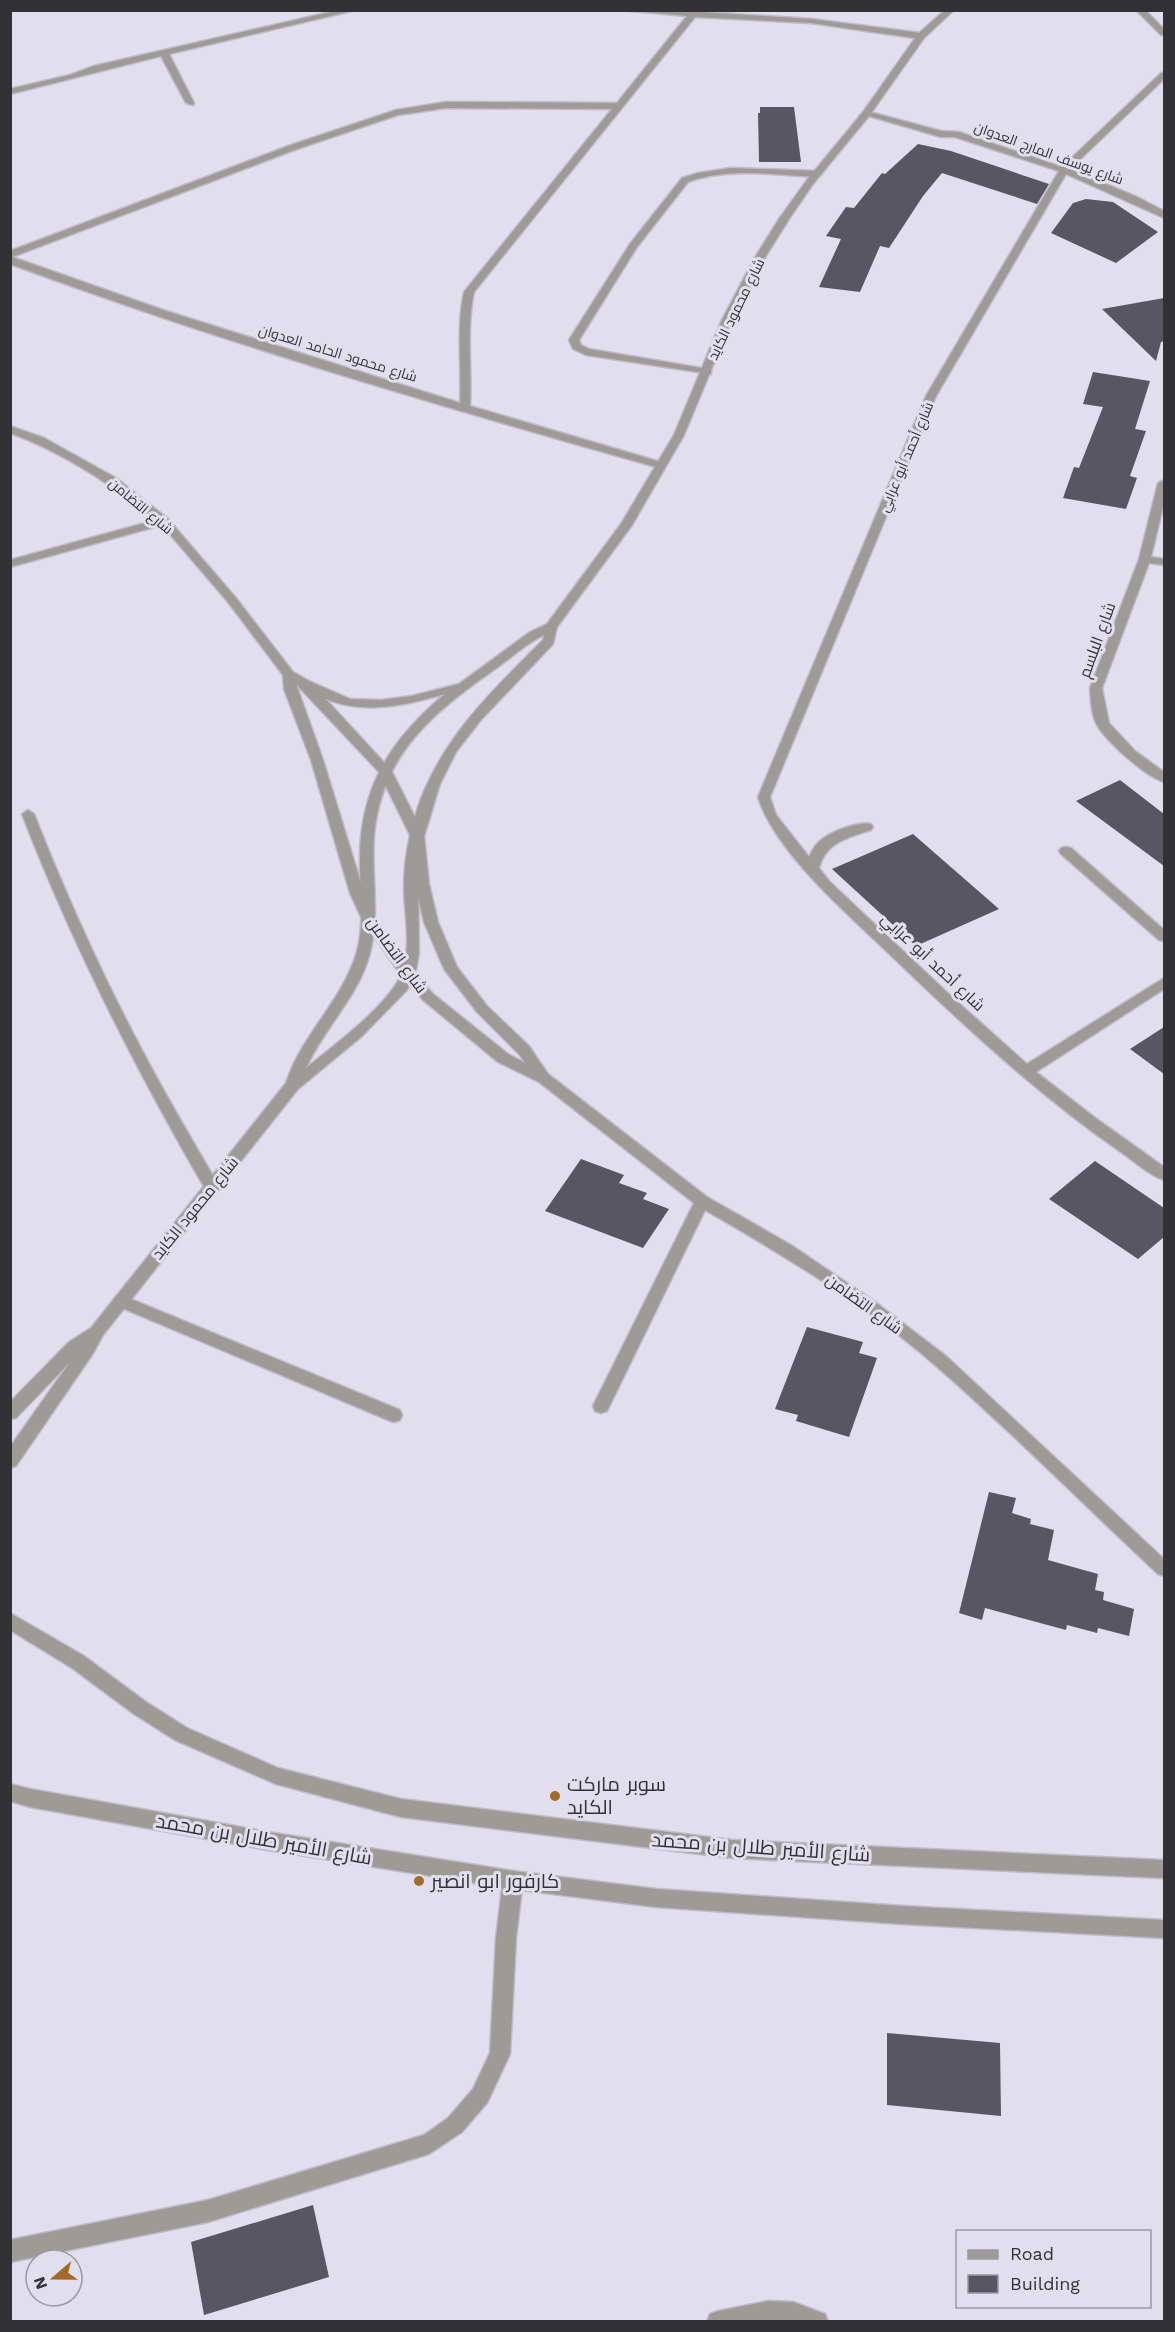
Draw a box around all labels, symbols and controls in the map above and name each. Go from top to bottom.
street label: شارع يوسف المارج العدوان [972,119,1126,188]
street label: شارع محمود الكايد [705,256,768,363]
street label: شارع محمود الحامد العدوان [257,321,419,386]
street label: شارع أحمد أبو عرابي [875,399,940,516]
street label: شارع التضامن [105,475,176,538]
street label: شارع البلسم [1075,600,1121,681]
street label: شارع أحمد أبو عرابي [875,909,989,1018]
street label: شارع التضامن [361,913,431,998]
street label: شارع محمود الكايد [148,1153,244,1264]
street label: شارع التضامن [821,1270,906,1340]
place label: سوبر ماركت الكايد [567,1772,666,1819]
marker: سوبر ماركت الكايد [548,1789,562,1803]
street label: شارع الأمير طلال بن محمد [154,1808,374,1872]
street label: شارع الأمير طلال بن محمد [651,1827,871,1869]
place label: كارفور ابو انصير [430,1869,559,1893]
marker: كارفور ابو انصير [412,1874,426,1888]
legend [956,2230,1151,2308]
text: Road [1010,2243,1054,2264]
north arrow [24,2248,84,2308]
text: Building [1010,2273,1080,2294]
text: N [29,2274,51,2292]

